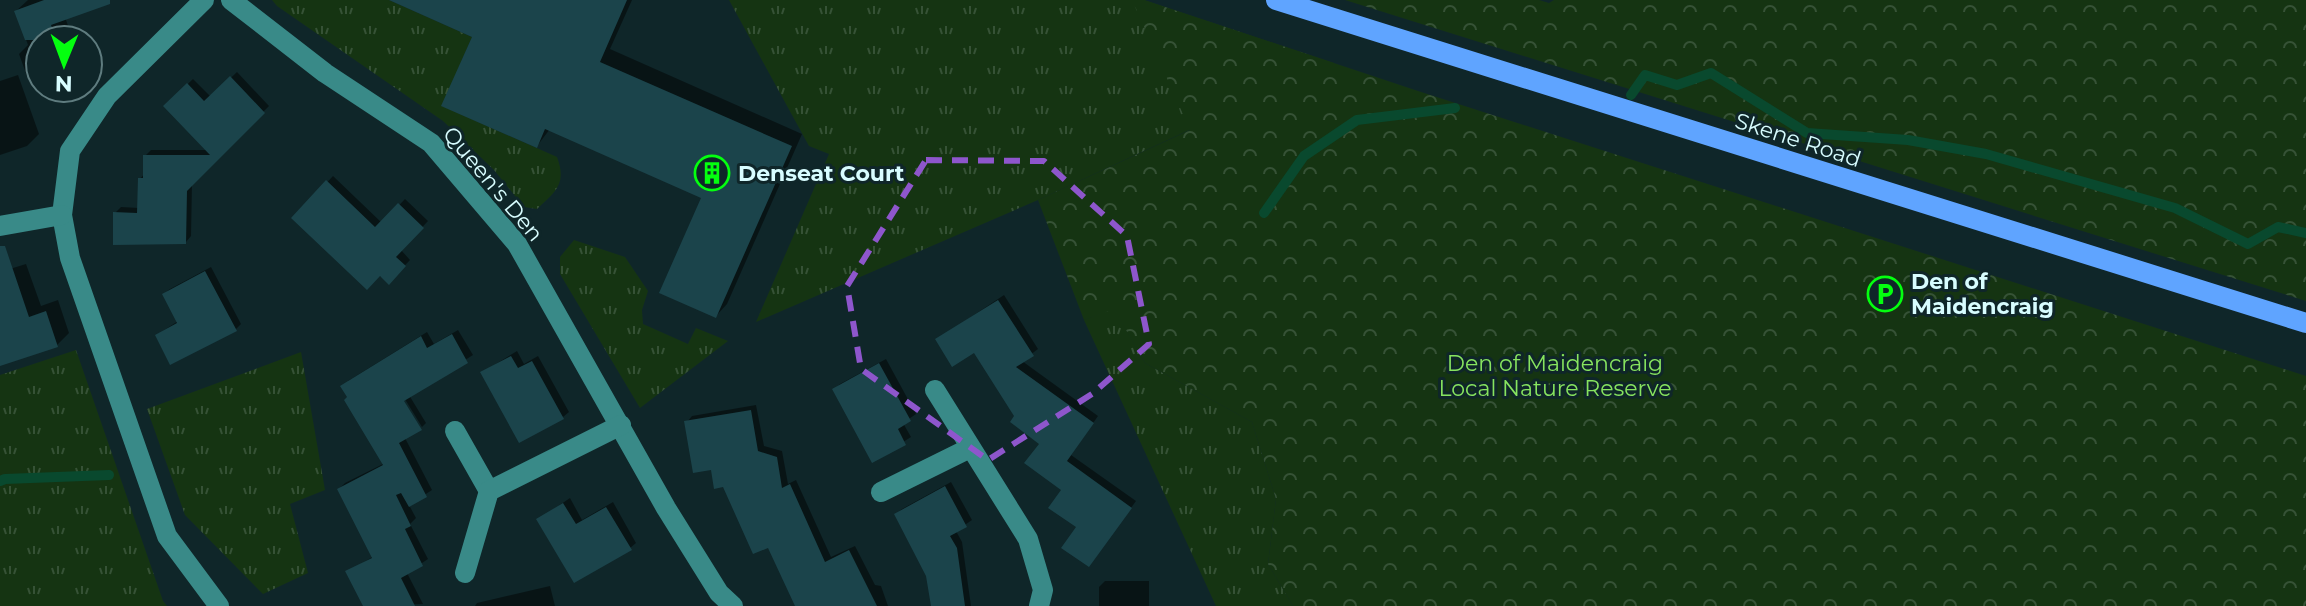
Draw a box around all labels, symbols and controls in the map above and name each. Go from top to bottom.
north arrow [24,24,104,104]
text: N [55,70,73,97]
street label: Skene Road [1732,107,1864,173]
street label: Queen's Den [437,121,549,247]
building icon: Denseat Court [693,154,731,192]
place label: Denseat Court [738,160,905,187]
place label: Den of Maidencraig [1911,268,2054,320]
parking icon: Den of Maidencraig [1866,275,1904,313]
park label: Den of Maidencraig Local Nature Reserve [1438,350,1672,402]

